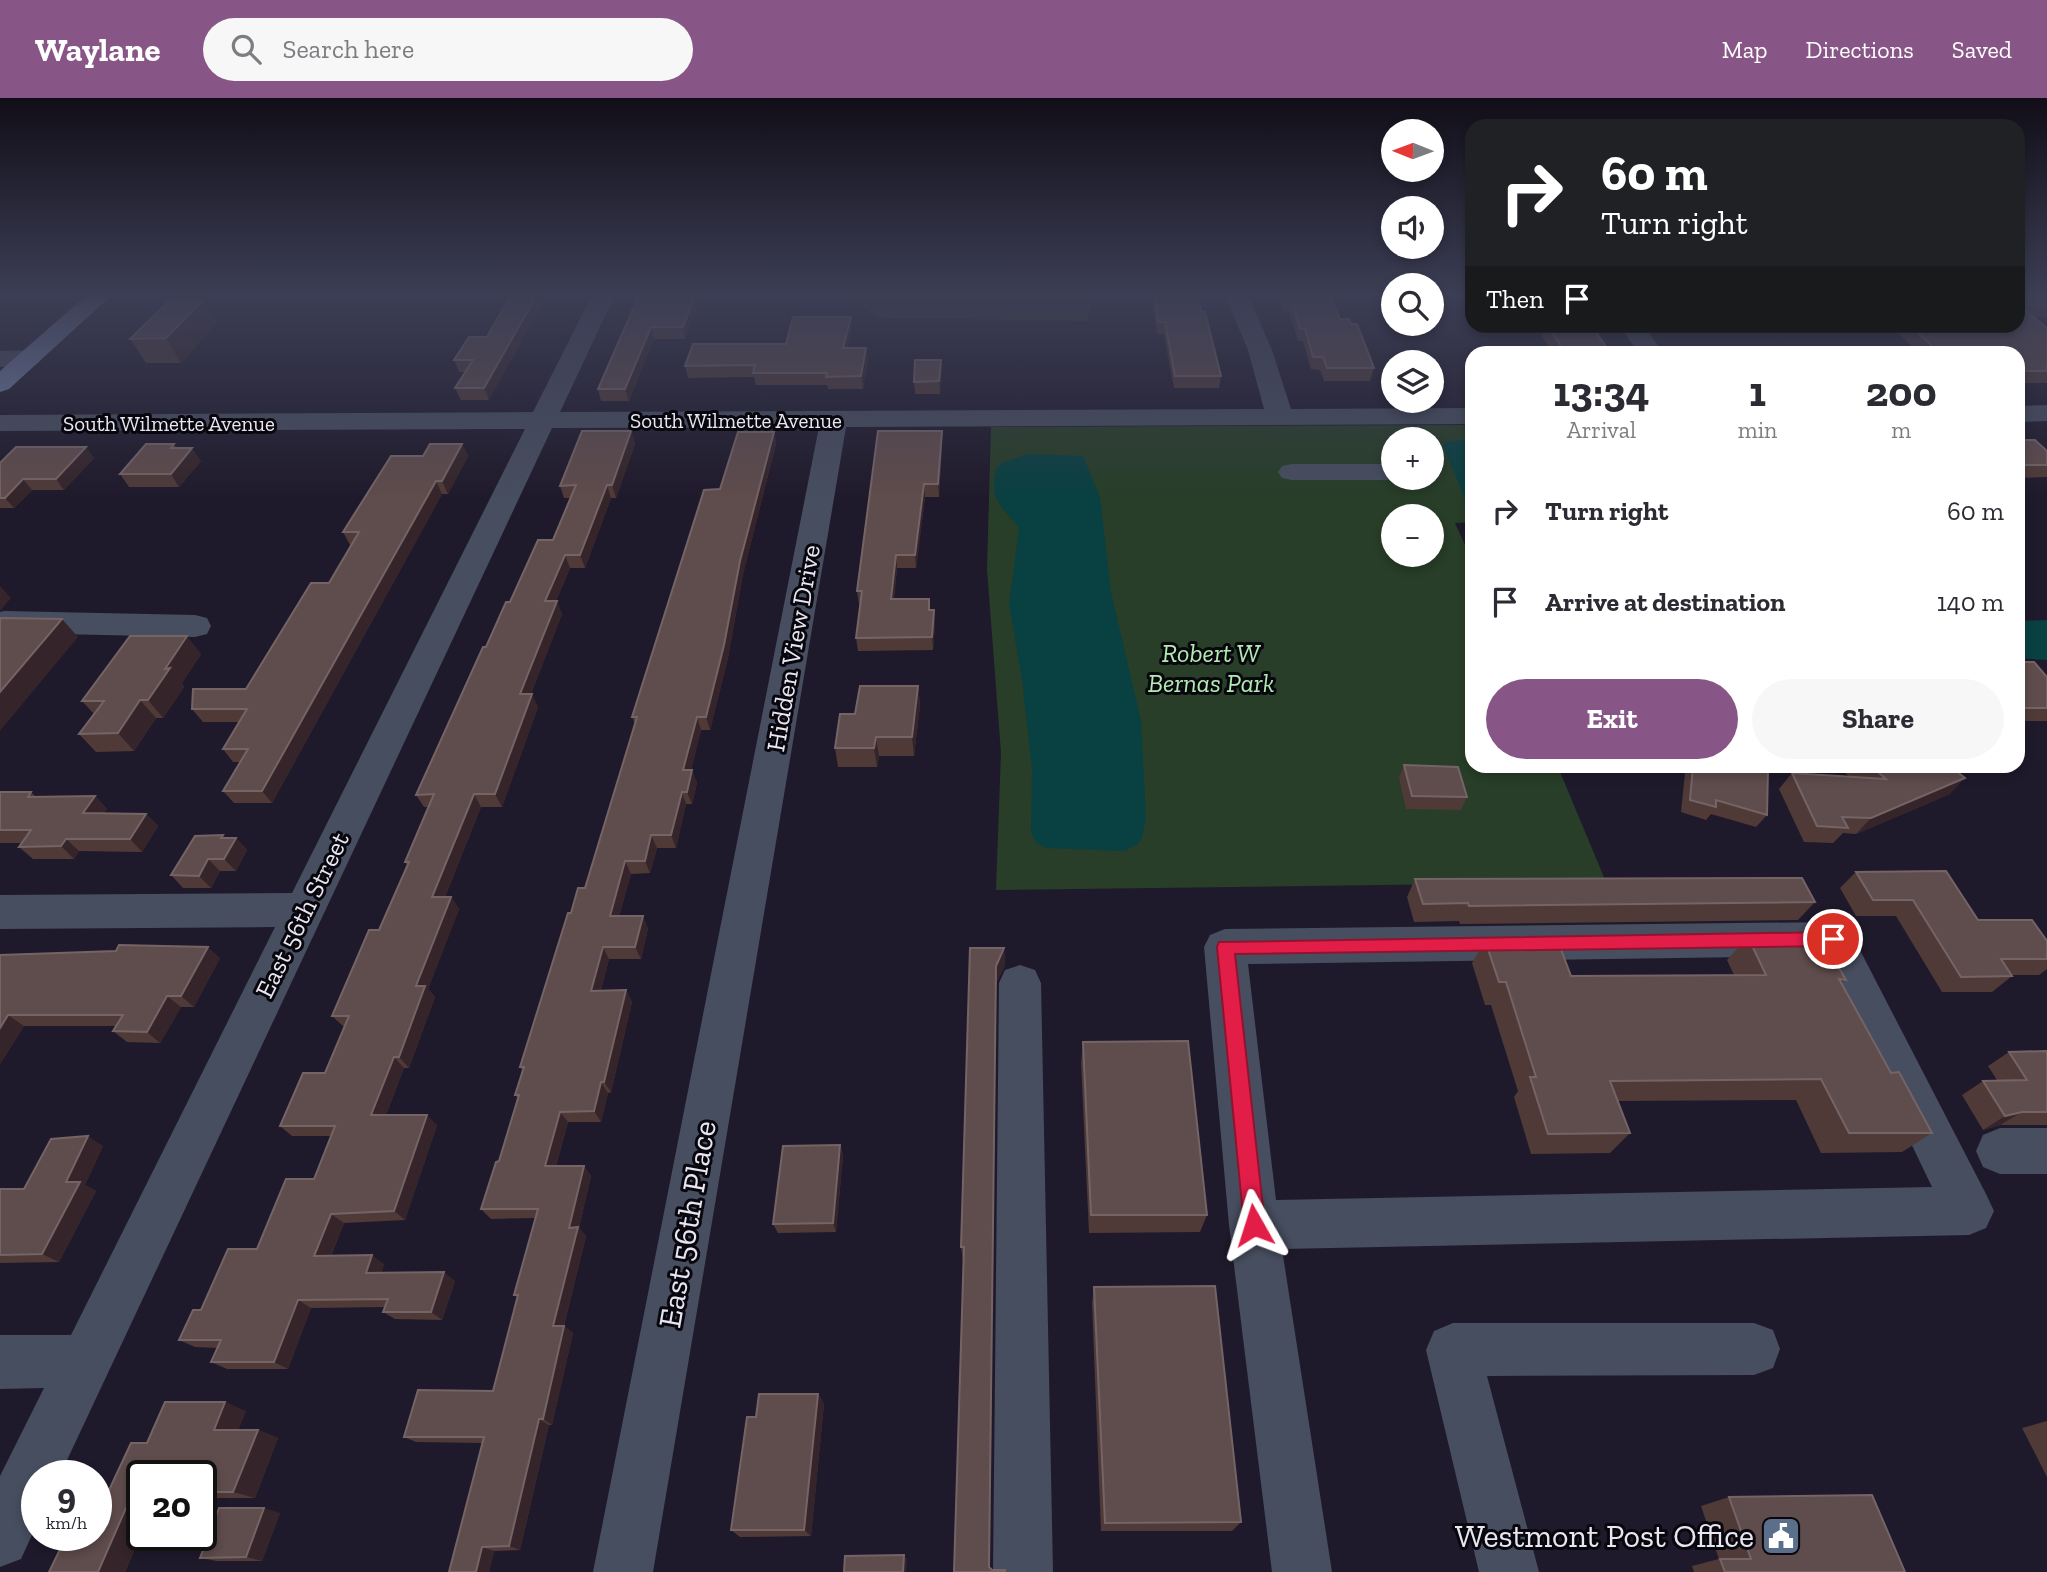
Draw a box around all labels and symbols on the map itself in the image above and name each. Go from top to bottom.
north arrow [1381,119,1444,182]
street label: South Wilmette Avenue [630,408,842,433]
street label: South Wilmette Avenue [63,411,275,436]
street label: Hidden View Drive [759,542,827,754]
park label: Robert W Bernas Park [1148,637,1274,699]
street label: East 56th Street [248,827,356,1003]
pin [1803,909,1863,969]
street label: East 56th Place [650,1117,724,1331]
position arrow [1217,1188,1291,1262]
speed limit sign: 20 [126,1460,217,1551]
public building icon: Westmont Post Office [1760,1515,1802,1557]
place label: Westmont Post Office [1455,1517,1754,1555]

